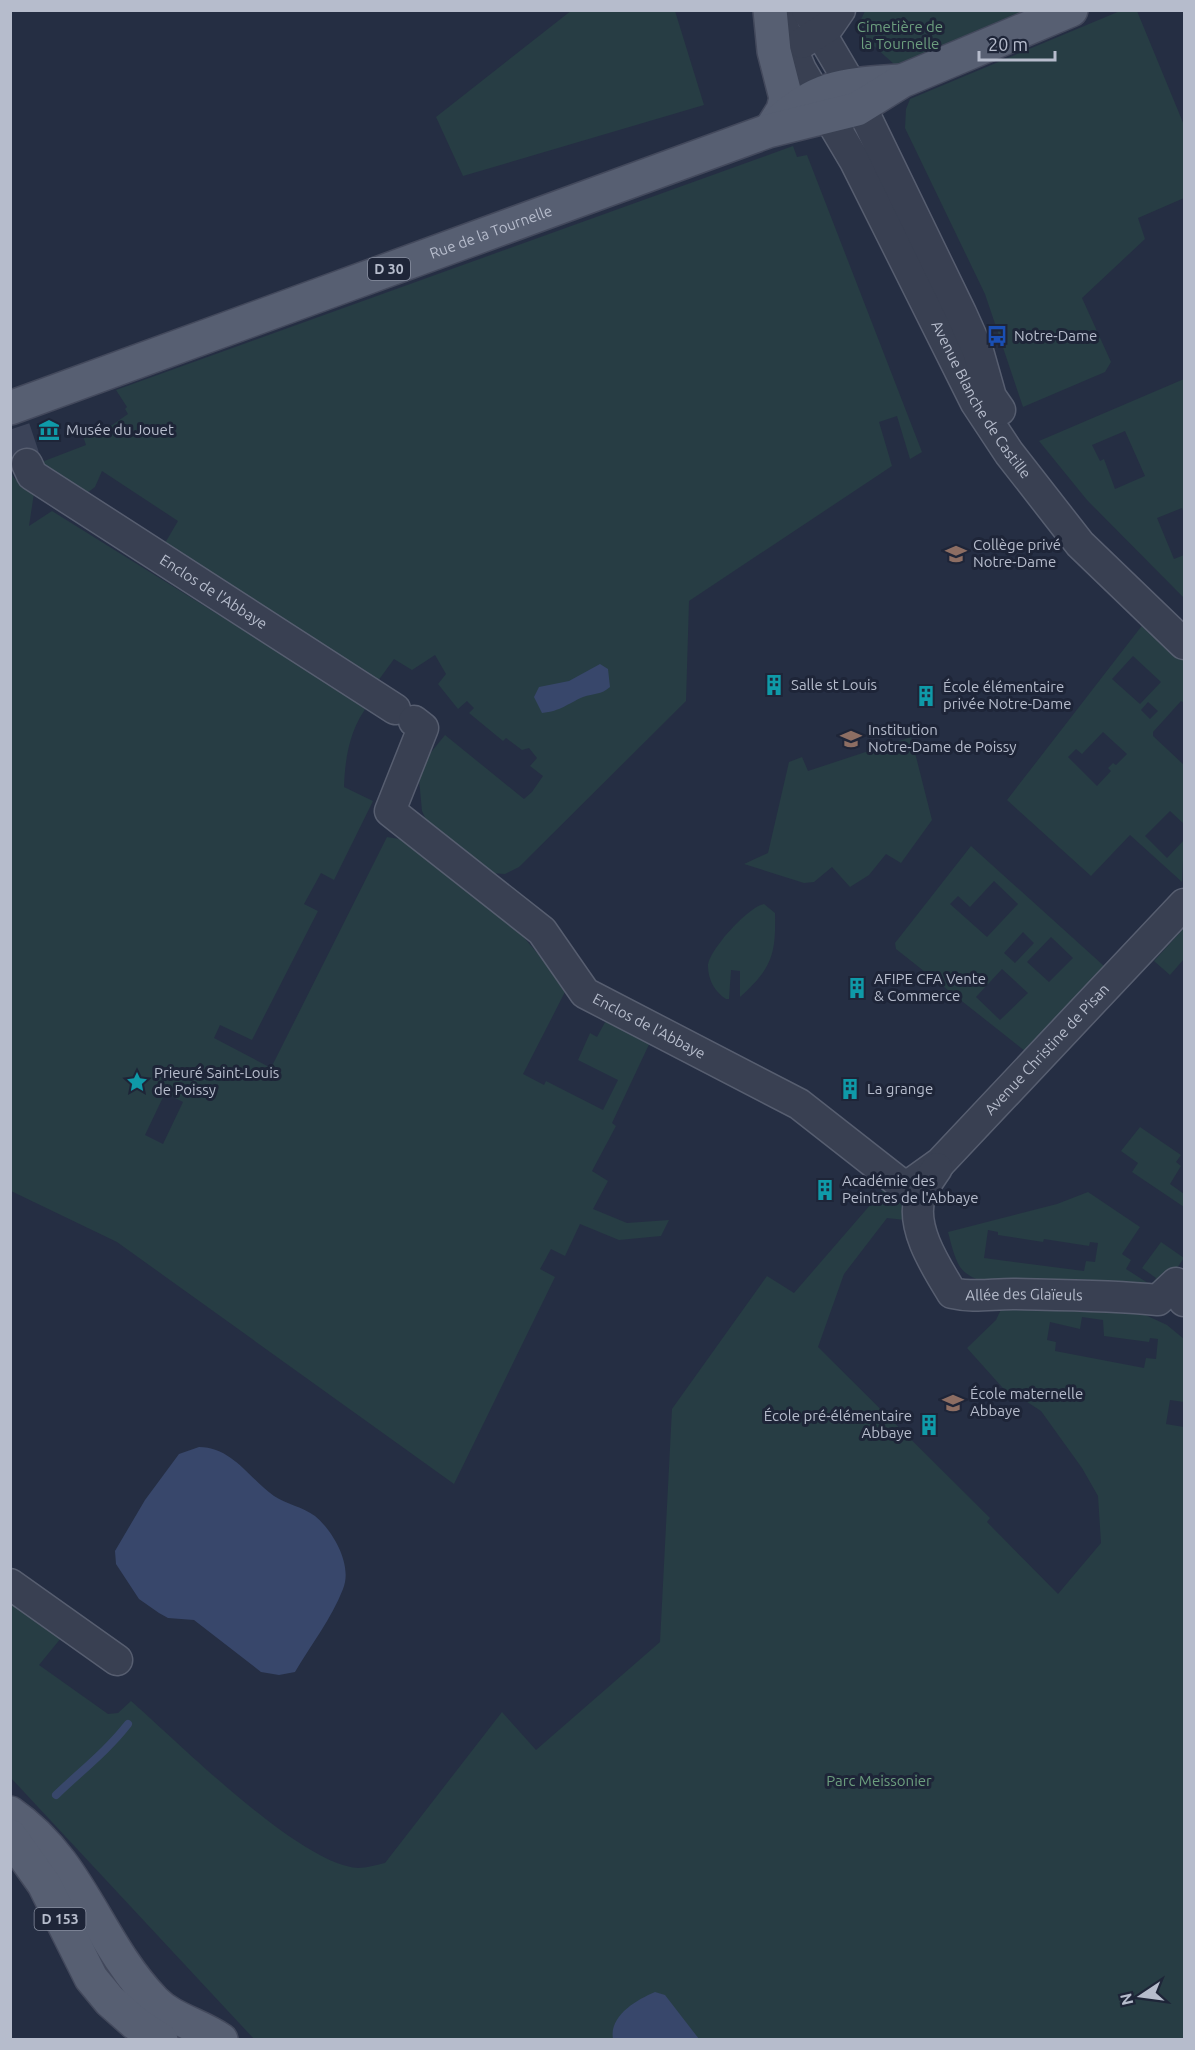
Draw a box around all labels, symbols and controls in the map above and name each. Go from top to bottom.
park label: Cimetière de la Tournelle [857,18,943,52]
scale bar [979,24,1056,62]
text: 20 m [988,34,1028,54]
street label: Rue de la Tournelle [427,202,554,262]
road number: D 30 [368,258,410,280]
street label: Avenue Blanche de Castille [928,318,1035,482]
bus stop icon: Notre-Dame [985,324,1009,348]
place label: Notre-Dame [1014,327,1097,344]
museum icon: Musée du Jouet [37,418,61,442]
place label: Musée du Jouet [66,421,174,438]
place label: Collège privé Notre-Dame [973,536,1061,570]
school or university icon: Collège privé Notre-Dame [944,542,968,566]
street label: Enclos de l'Abbaye [157,551,271,632]
building icon: Salle st Louis [762,673,786,697]
place label: Salle st Louis [791,676,877,693]
place label: École élémentaire privée Notre-Dame [943,678,1072,712]
building icon: École élémentaire privée Notre-Dame [914,684,938,708]
place label: Institution Notre-Dame de Poissy [868,721,1017,755]
school or university icon: Institution Notre-Dame de Poissy [839,727,863,751]
place label: AFIPE CFA Vente & Commerce [874,970,986,1004]
building icon: AFIPE CFA Vente & Commerce [845,976,869,1000]
street label: Avenue Christine de Pisan [981,980,1112,1118]
street label: Enclos de l'Abbaye [590,990,708,1062]
place label: Prieuré Saint-Louis de Poissy [154,1064,279,1098]
place icon: Prieuré Saint-Louis de Poissy [125,1070,149,1094]
building icon: La grange [838,1077,862,1101]
place label: La grange [867,1080,933,1097]
place label: Académie des Peintres de l'Abbaye [842,1172,979,1206]
building icon: Académie des Peintres de l'Abbaye [813,1178,837,1202]
street label: Allée des Glaïeuls [965,1285,1083,1304]
place label: École maternelle Abbaye [970,1385,1083,1419]
school or university icon: École maternelle Abbaye [941,1391,965,1415]
place label: École pré-élémentaire Abbaye [764,1407,912,1441]
building icon: École pré-élémentaire Abbaye [917,1413,941,1437]
park label: Parc Meissonier [826,1772,932,1789]
road number: D 153 [34,1908,86,1930]
north arrow [1111,1966,1171,2026]
text: N [1116,1992,1136,2007]

